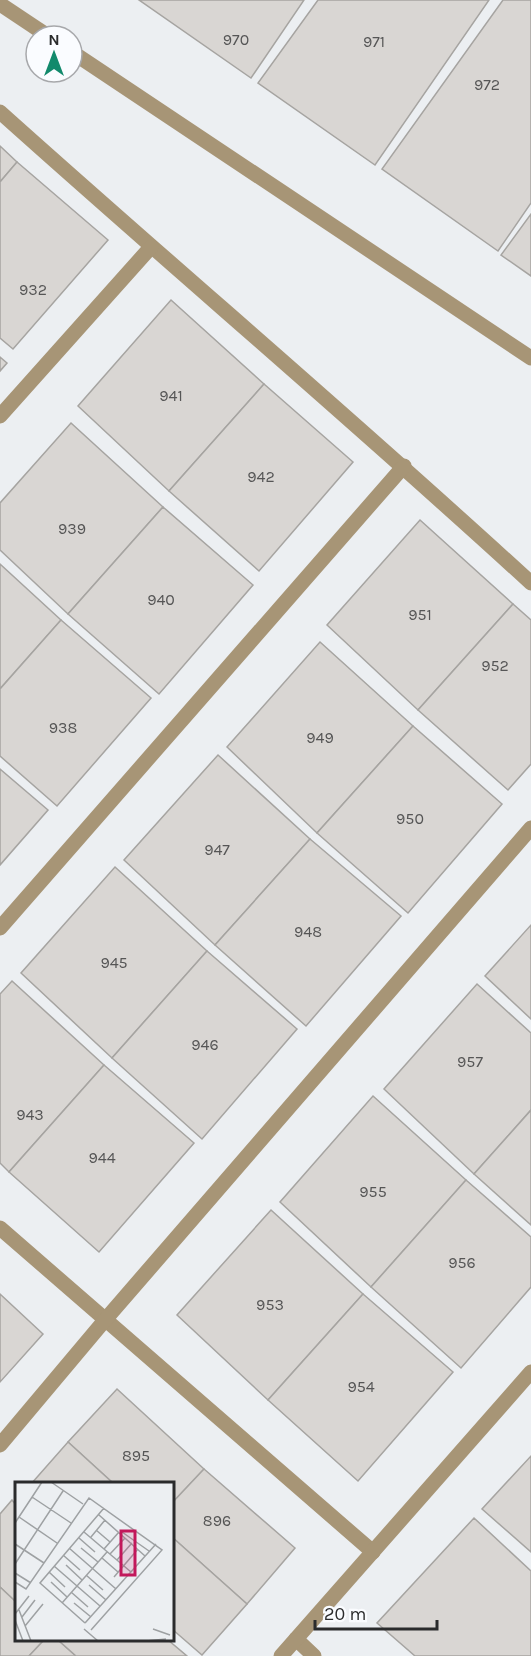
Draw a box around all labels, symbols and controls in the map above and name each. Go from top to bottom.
north arrow [24,24,84,84]
text: N [48,30,60,49]
house number: 970 [223,30,249,49]
house number: 971 [363,32,385,51]
house number: 972 [474,75,500,94]
house number: 932 [19,280,47,299]
house number: 941 [159,386,183,405]
house number: 942 [247,467,275,486]
house number: 939 [58,519,86,538]
house number: 940 [147,590,175,609]
house number: 951 [408,605,432,624]
house number: 952 [481,656,509,675]
house number: 938 [49,718,77,737]
house number: 949 [306,728,334,747]
house number: 950 [396,809,424,828]
house number: 947 [204,840,230,859]
house number: 948 [294,922,322,941]
house number: 945 [100,953,128,972]
house number: 946 [191,1035,219,1054]
house number: 957 [457,1052,483,1071]
house number: 943 [16,1105,44,1124]
house number: 944 [88,1148,116,1167]
house number: 955 [359,1182,387,1201]
house number: 956 [448,1253,476,1272]
house number: 953 [256,1295,284,1314]
house number: 954 [347,1377,375,1396]
house number: 895 [122,1446,150,1465]
inset map [15,1482,174,1641]
house number: 896 [203,1511,231,1530]
scale bar [315,1593,436,1631]
text: 20 m [324,1603,366,1625]

